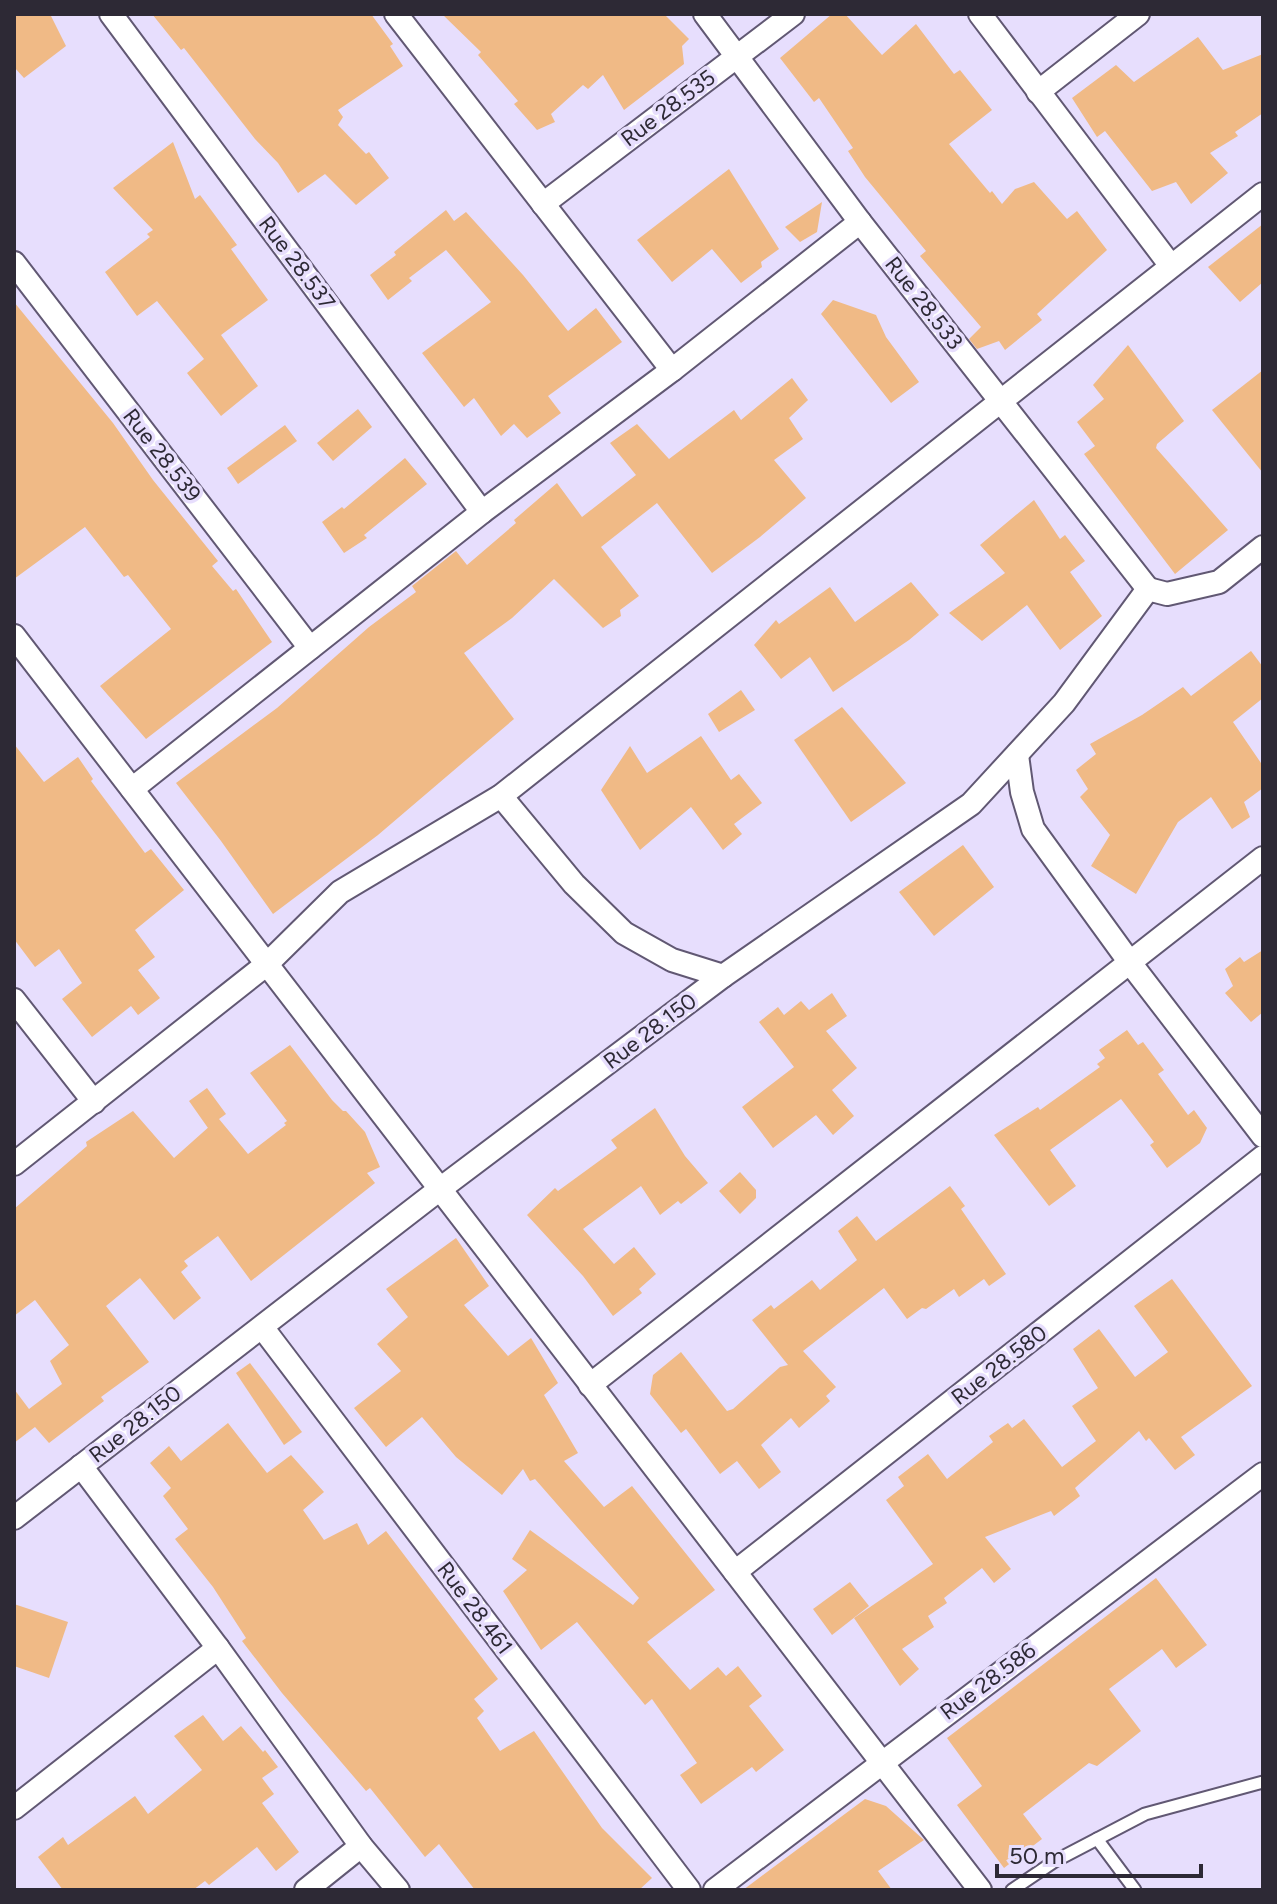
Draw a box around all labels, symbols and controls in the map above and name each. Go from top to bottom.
street label: Rue 28.535 [615,64,721,152]
street label: Rue 28.537 [253,211,341,315]
street label: Rue 28.533 [879,251,969,355]
street label: Rue 28.539 [117,403,207,507]
street label: Rue 28.150 [598,987,702,1075]
street label: Rue 28.580 [946,1319,1052,1411]
street label: Rue 28.150 [83,1380,187,1468]
street label: Rue 28.461 [431,1556,519,1660]
street label: Rue 28.586 [935,1636,1041,1726]
scale bar [997,1828,1201,1878]
text: 50 m [1009,1841,1065,1870]

